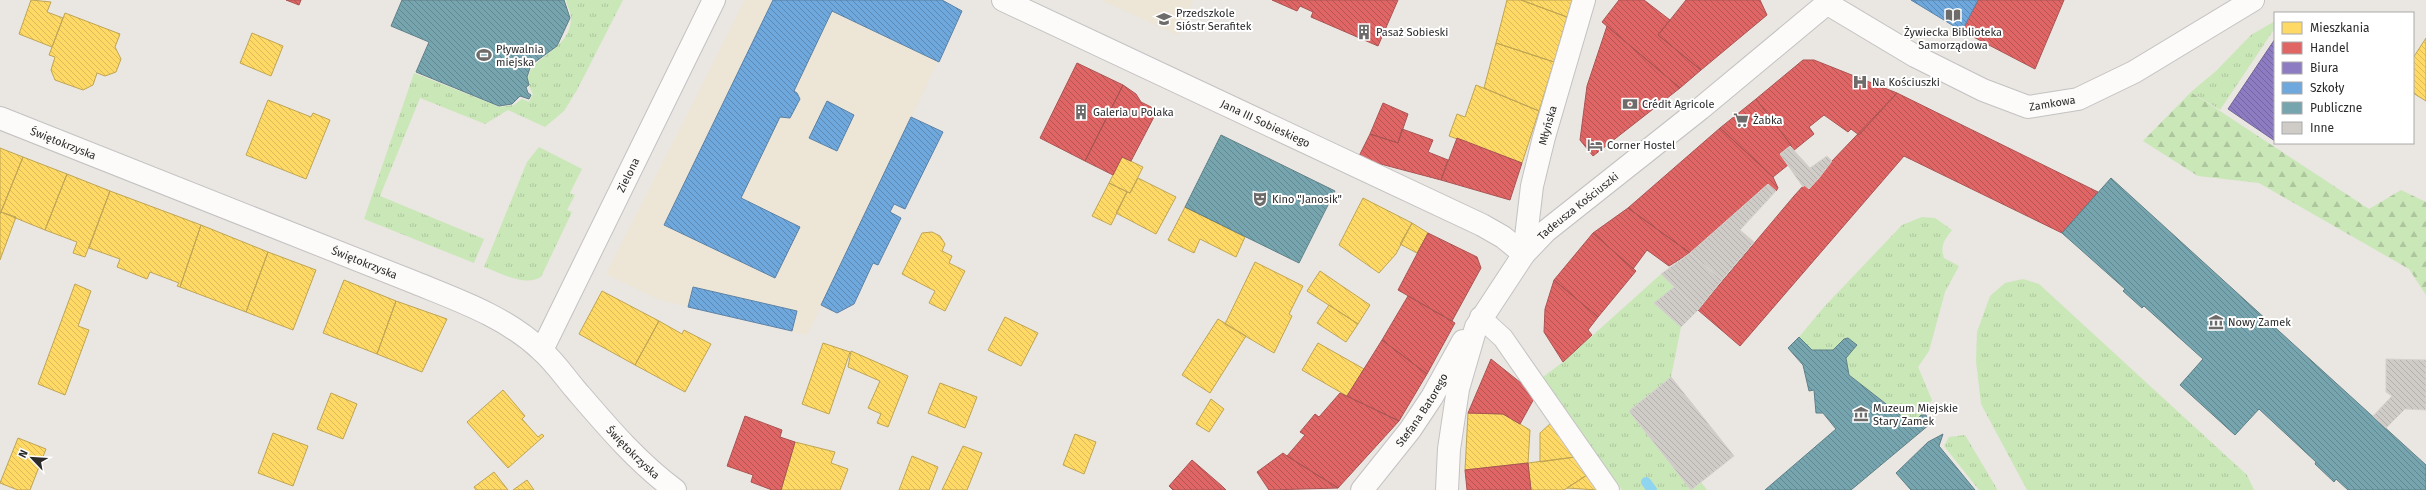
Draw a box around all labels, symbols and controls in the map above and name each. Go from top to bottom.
library icon: Żywiecka Biblioteka Samorządowa [1944,6,1962,24]
place label: Przedszkole Sióstr Serafitek [1176,7,1252,33]
school or university icon: Przedszkole Sióstr Serafitek [1155,10,1173,28]
legend [2274,12,2414,144]
text: Mieszkania [2310,21,2370,35]
building icon: Pasaż Sobieski [1355,23,1373,41]
place label: Żywiecka Biblioteka Samorządowa [1904,25,2002,52]
place label: Pasaż Sobieski [1376,26,1448,39]
text: Handel [2310,41,2349,55]
place label: Pływalnia miejska [496,43,544,69]
sports icon: Pływalnia miejska [475,46,493,64]
text: Biura [2310,61,2338,75]
hospital icon: Na Kościuszki [1851,73,1869,91]
place label: Na Kościuszki [1872,76,1940,89]
text: Szkoły [2310,81,2344,95]
street label: Zamkowa [2028,94,2076,114]
bank icon: Crédit Agricole [1621,95,1639,113]
street label: Jana III Sobieskiego [1218,97,1312,150]
place label: Crédit Agricole [1642,98,1714,111]
text: Publiczne [2310,101,2362,115]
building icon: Galeria u Polaka [1072,103,1090,121]
street label: Młyńska [1536,104,1560,147]
place label: Galeria u Polaka [1093,106,1174,119]
supermarket icon: Żabka [1732,111,1750,129]
place label: Żabka [1753,113,1783,127]
text: Inne [2310,121,2334,135]
street label: Świętokrzyska [28,124,98,162]
hotel icon: Corner Hostel [1586,136,1604,154]
place label: Corner Hostel [1607,139,1675,152]
street label: Zielona [614,156,642,195]
street label: Tadeusza Kościuszki [1535,170,1621,243]
theatre icon: Kino "Janosik" [1251,190,1269,208]
place label: Kino "Janosik" [1272,193,1342,206]
street label: Świętokrzyska [329,243,399,282]
museum icon: Nowy Zamek [2207,313,2225,331]
place label: Nowy Zamek [2228,316,2291,329]
street label: Stefana Batorego [1393,371,1451,450]
place label: Muzeum Miejskie Stary Zamek [1873,402,1958,428]
museum icon: Muzeum Miejskie Stary Zamek [1852,405,1870,423]
street label: Świętokrzyska [603,423,662,482]
north arrow [12,438,52,478]
text: N [16,448,31,460]

